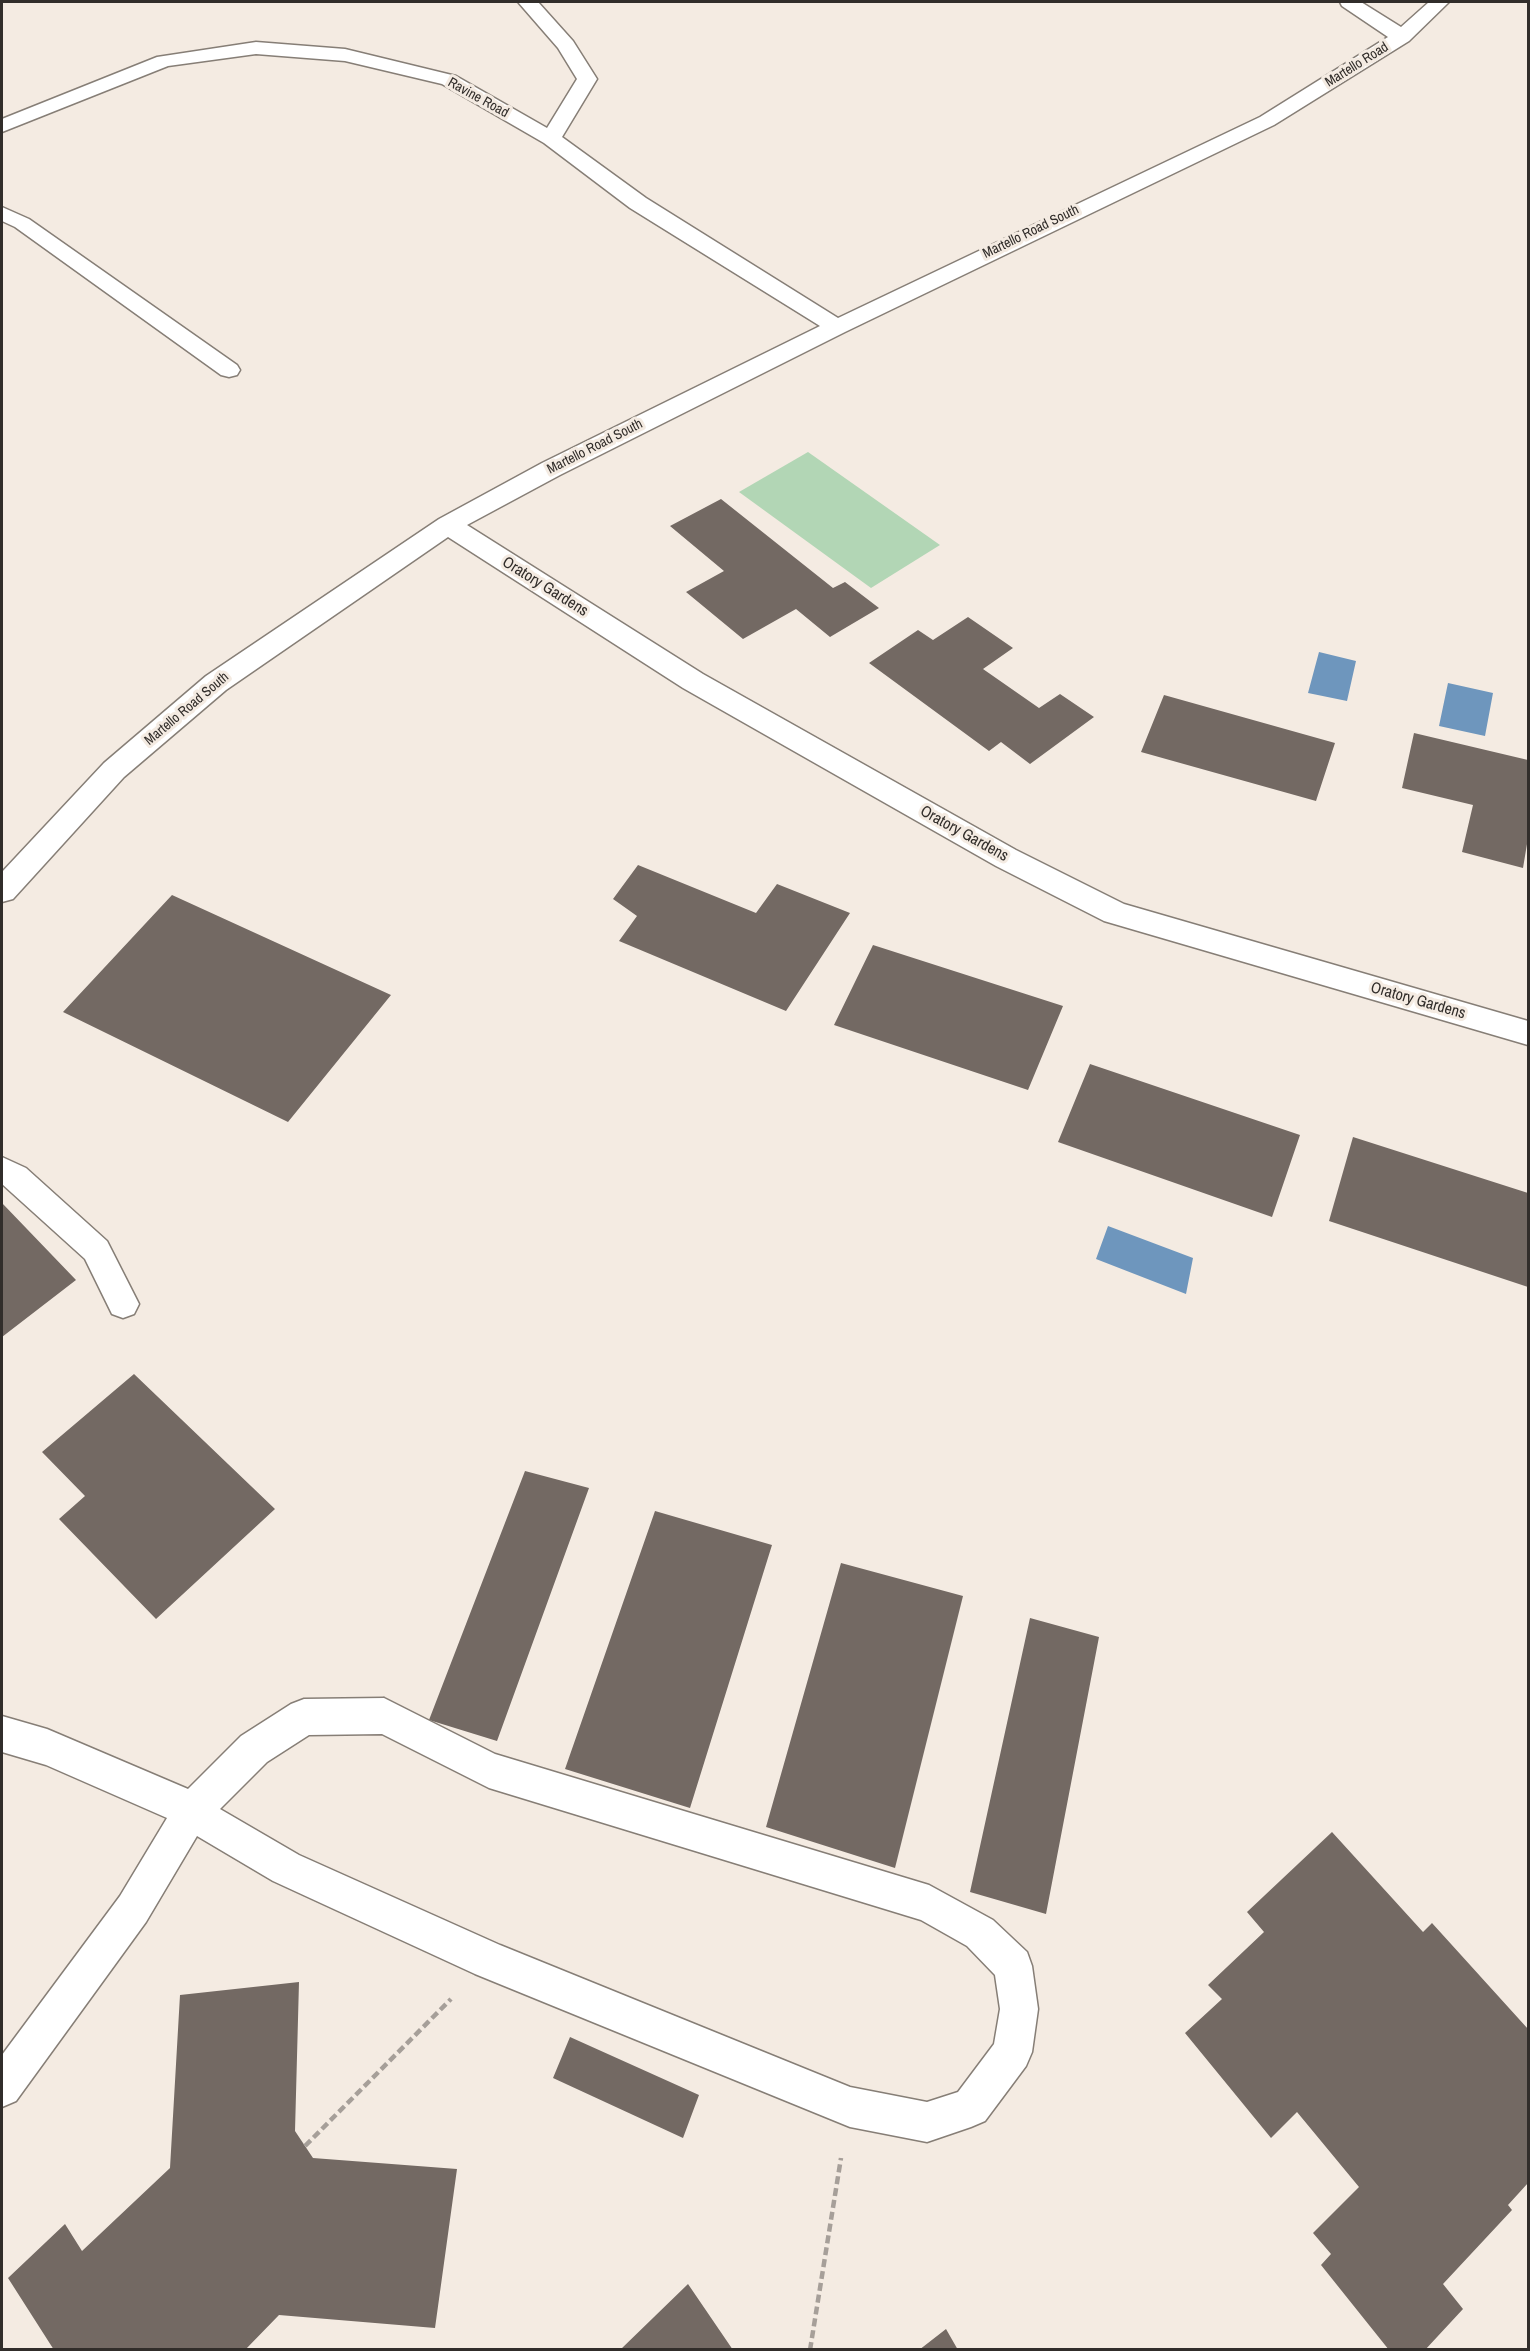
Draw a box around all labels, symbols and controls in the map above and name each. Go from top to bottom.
street label: Martello Road [1322,39,1392,91]
street label: Ravine Road [445,74,511,122]
street label: Martello Road South [980,202,1082,262]
street label: Martello Road South [545,416,645,478]
street label: Oratory Gardens [498,553,592,621]
street label: Martello Road South [142,669,232,749]
street label: Oratory Gardens [917,802,1011,866]
street label: Oratory Gardens [1368,978,1468,1024]

